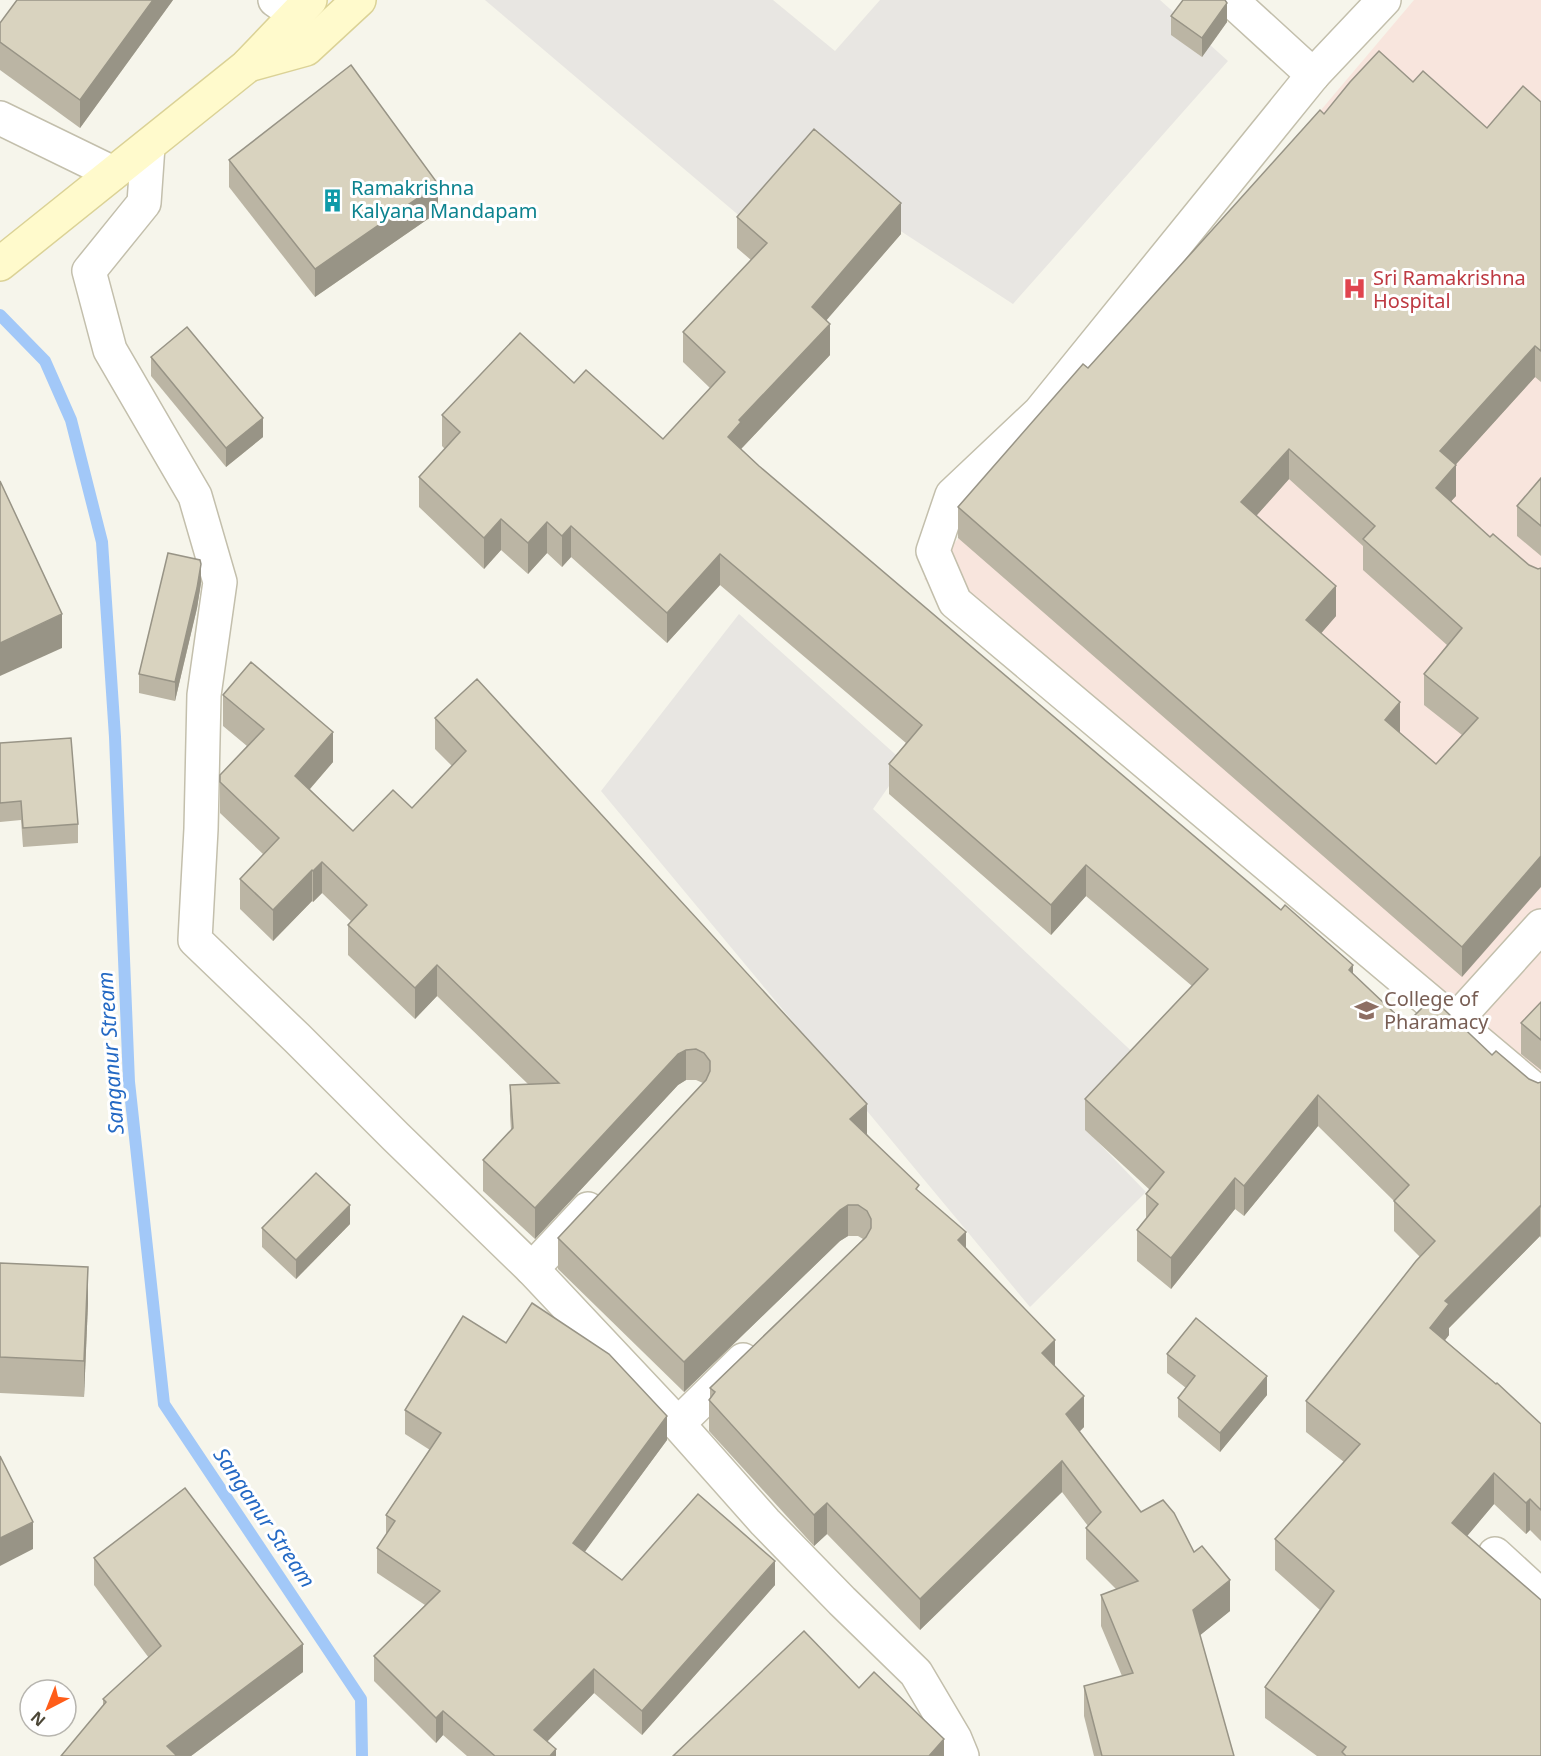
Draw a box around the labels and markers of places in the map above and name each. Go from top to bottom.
place label: Ramakrishna Kalyana Mandapam [351,174,537,224]
building icon: Ramakrishna Kalyana Mandapam [320,187,346,213]
place label: Sri Ramakrishna Hospital [1373,264,1526,314]
hospital icon: Sri Ramakrishna Hospital [1342,276,1368,302]
place label: College of Pharamacy [1384,985,1489,1035]
school or university icon: College of Pharamacy [1353,997,1379,1023]

